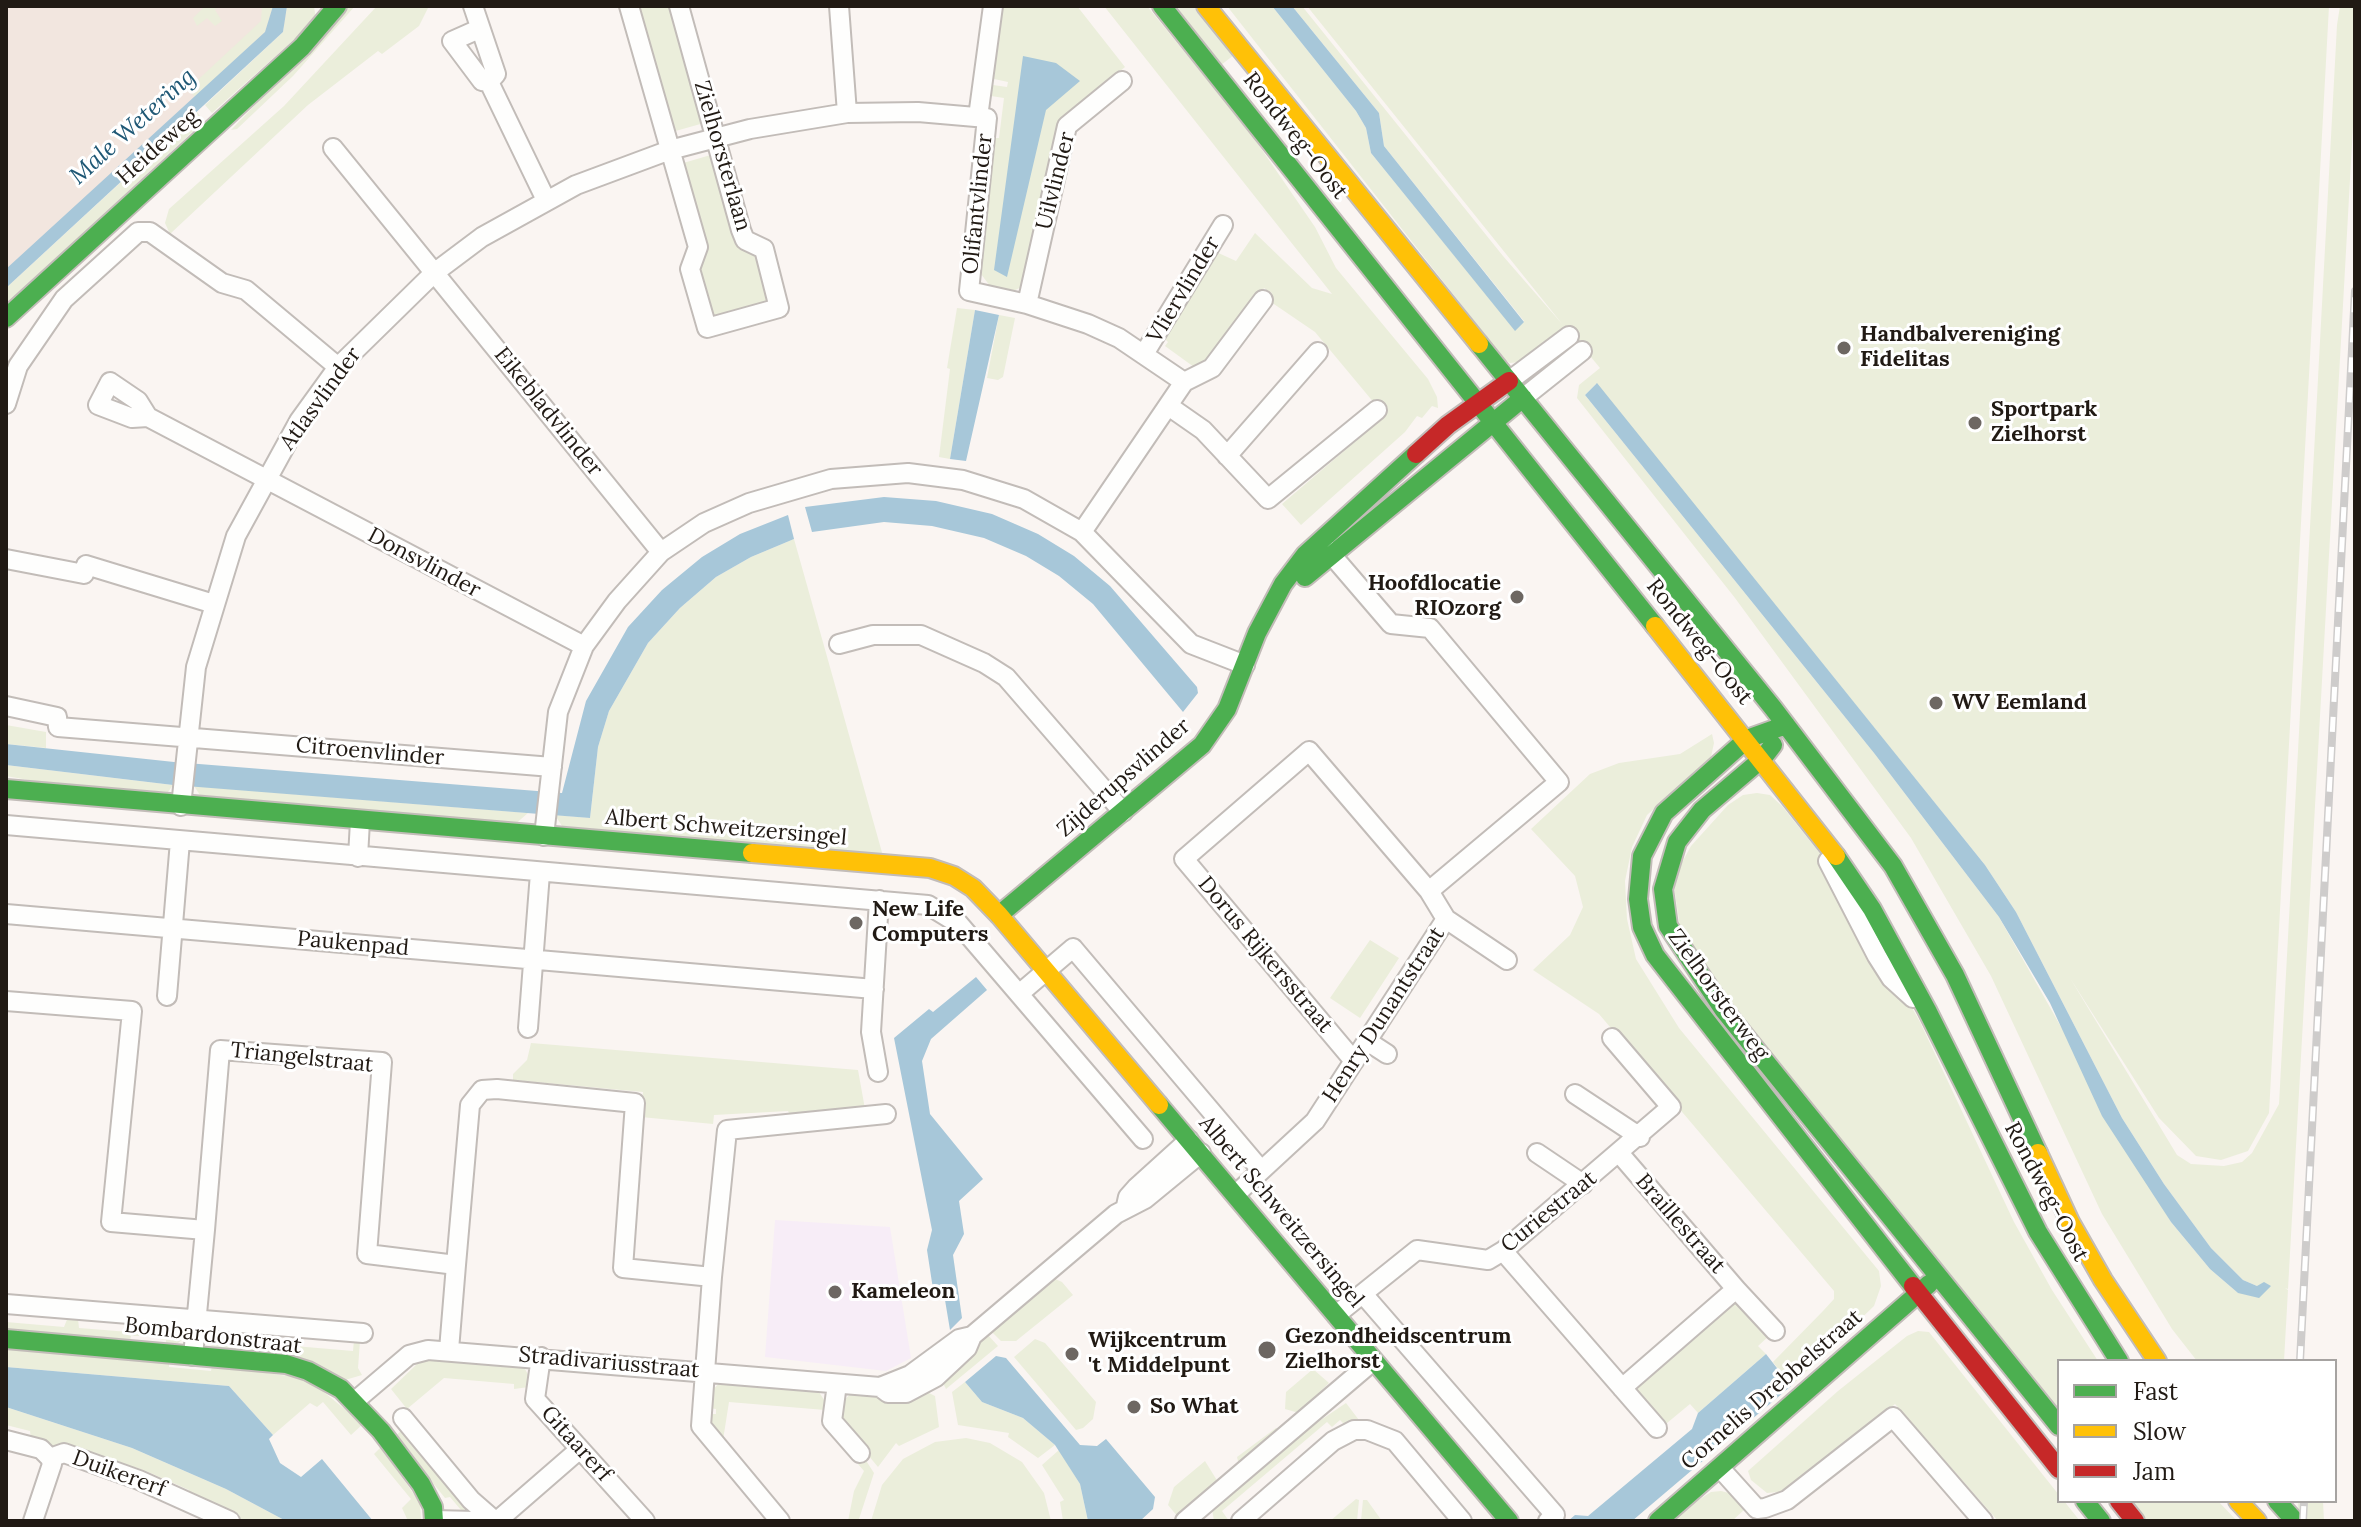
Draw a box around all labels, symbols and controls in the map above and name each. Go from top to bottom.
water label: Male Wetering [64,63,202,191]
street label: Rondweg-Oost [1237,67,1353,205]
street label: Zielhorsterlaan [688,78,756,234]
street label: Heideweg [112,103,204,191]
street label: Uilvlinder [1031,129,1081,233]
street label: Olifantvlinder [957,132,999,276]
street label: Vliervlinder [1142,232,1226,348]
place label: Handbalvereniging Fidelitas [1860,322,2060,374]
marker: Handbalvereniging Fidelitas [1835,339,1853,357]
street label: Atlasvlinder [275,342,367,456]
street label: Eikebladvlinder [488,342,608,482]
place label: Sportpark Zielhorst [1991,397,2097,448]
marker: Sportpark Zielhorst [1966,414,1984,432]
street label: Donsvlinder [363,522,485,604]
place label: Hoofdlocatie RIOzorg [1368,571,1501,622]
street label: Rondweg-Oost [1640,574,1758,710]
marker: Hoofdlocatie RIOzorg [1508,588,1526,606]
place label: WV Eemland [1952,690,2087,716]
marker: WV Eemland [1927,694,1945,712]
street label: Zijderupsvlinder [1052,713,1196,843]
street label: Citroenvlinder [295,732,445,772]
street label: Albert Schweitzersingel [604,804,848,852]
street label: Dorus Rijkersstraat [1192,871,1338,1039]
place label: New Life Computers [872,897,989,948]
marker: New Life Computers [847,914,865,932]
street label: Henry Dunantstraat [1317,922,1451,1108]
street label: Zielhorsterweg [1662,925,1774,1065]
street label: Paukenpad [296,926,410,962]
street label: Triangelstraat [229,1037,375,1079]
street label: Albert Schweitzersingel [1193,1111,1369,1313]
street label: Rondweg-Oost [1998,1118,2094,1266]
street label: Curiestraat [1496,1165,1602,1259]
street label: Braillestraat [1630,1169,1730,1279]
place label: Kameleon [851,1279,955,1305]
marker: Kameleon [826,1283,844,1301]
street label: Cornelis Drebbelstraat [1676,1304,1868,1476]
street label: Bombardonstraat [123,1312,303,1360]
place label: Gezondheidscentrum Zielhorst [1285,1324,1511,1376]
place label: Wijkcentrum 't Middelpunt [1088,1328,1230,1380]
marker: Gezondheidscentrum Zielhorst [1256,1339,1278,1361]
street label: Stradivariusstraat [518,1342,700,1384]
marker: Wijkcentrum 't Middelpunt [1063,1345,1081,1363]
legend [2057,1359,2337,1503]
text: Fast [2133,1376,2178,1407]
place label: So What [1150,1394,1238,1420]
marker: So What [1125,1398,1143,1416]
street label: Gitaarerf [535,1401,617,1487]
text: Slow [2133,1416,2186,1447]
street label: Duikererf [69,1445,169,1503]
text: Jam [2133,1456,2175,1487]

